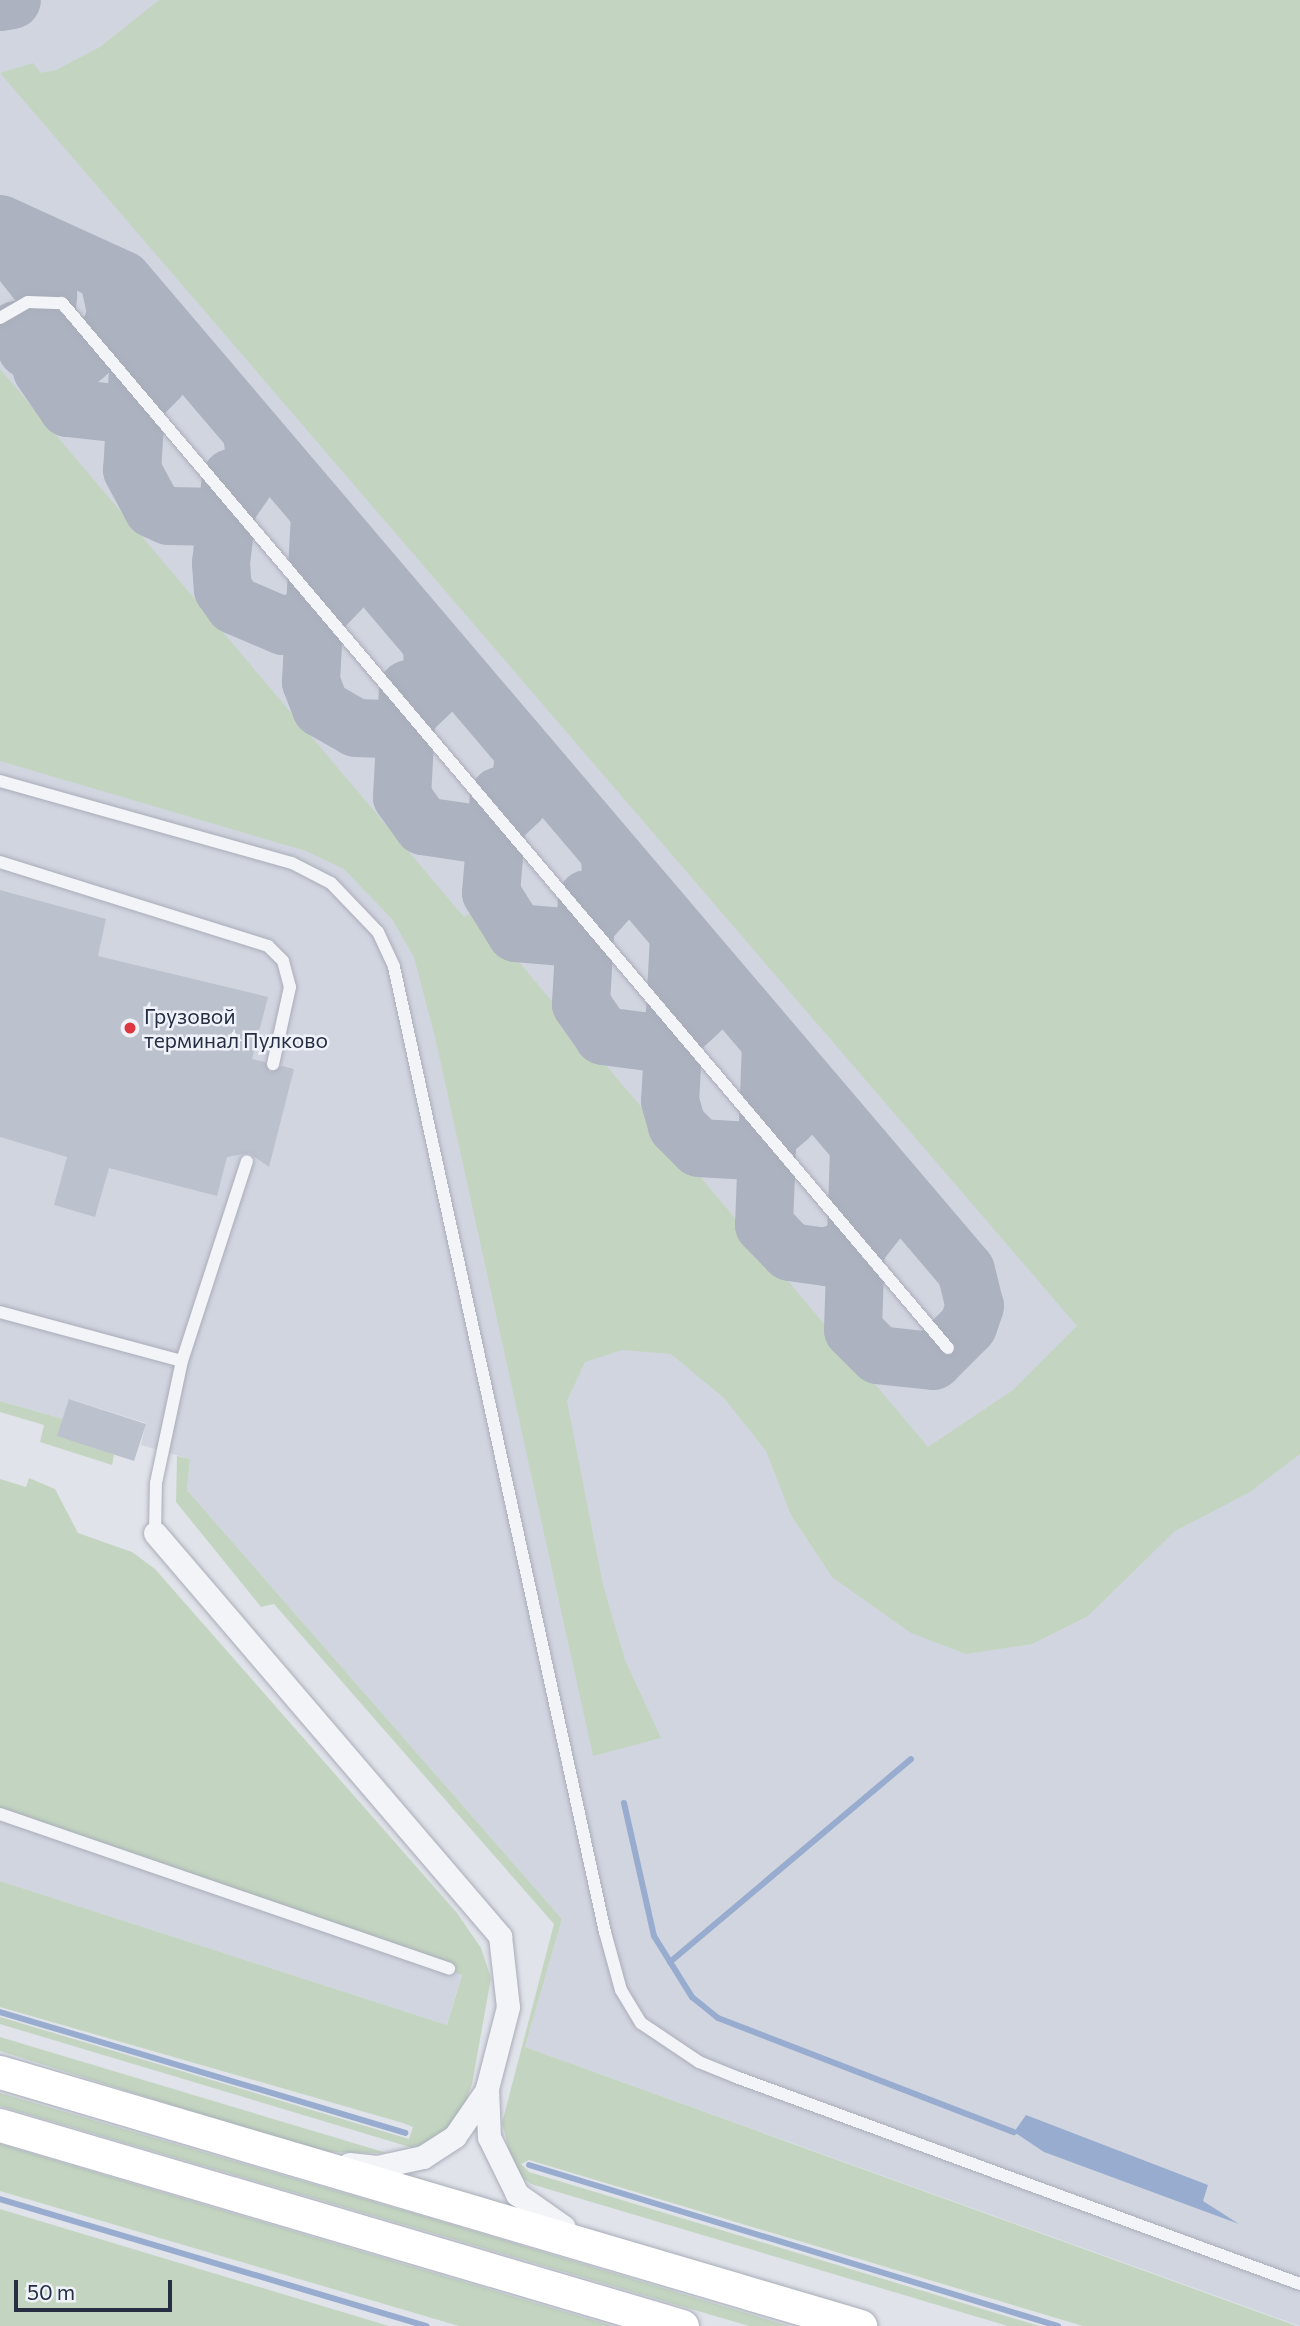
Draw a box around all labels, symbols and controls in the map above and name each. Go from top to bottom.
place label: Грузовой терминал Пулково [144,1003,328,1053]
marker: Грузовой терминал Пулково [122,1020,138,1036]
scale bar [18,2266,175,2310]
text: 50 m [27,2279,75,2304]

